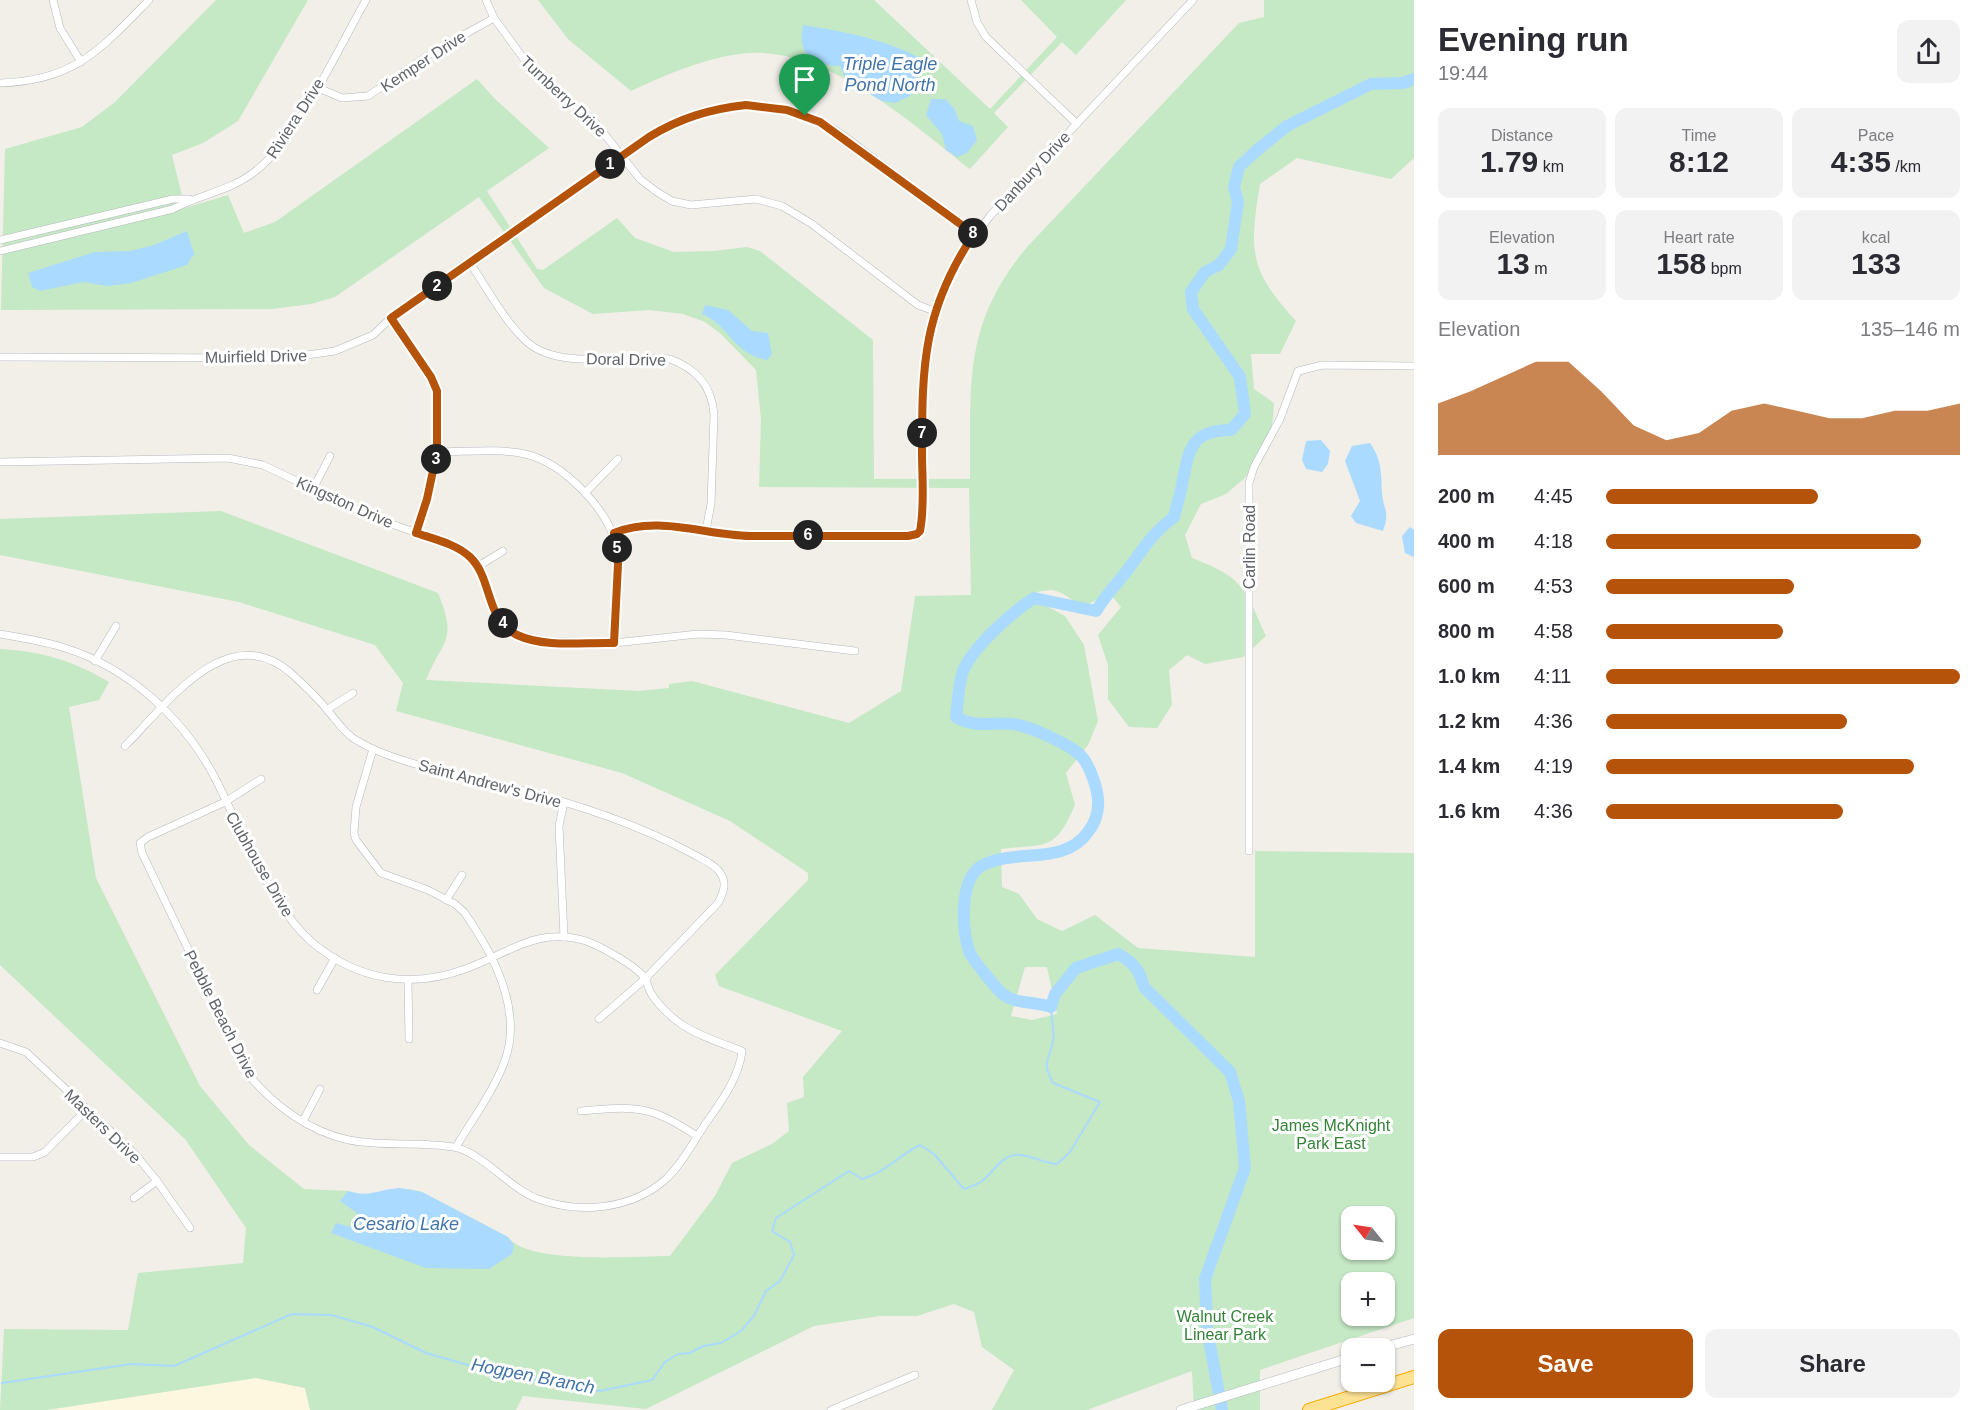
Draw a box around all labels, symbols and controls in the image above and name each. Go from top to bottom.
button: share [1897,20,1960,83]
text: Evening run [1438,21,1629,58]
street label: Kemper Drive [378,28,469,95]
street label: Turnberry Drive [517,52,610,140]
pin [779,54,830,116]
water label: Triple Eagle Pond North [843,54,937,95]
text: 19:44 [1438,62,1488,84]
icon: arrive [788,63,821,96]
street label: Riviera Drive [263,75,328,161]
text: Distance [1491,127,1553,144]
text: Time [1682,127,1716,144]
text: Pace [1858,127,1894,144]
street label: Danbury Drive [991,128,1074,215]
text: 1.79 [1480,145,1538,178]
text: 8:12 [1669,145,1729,178]
text: 4:35 [1831,145,1891,178]
pin: 1 [595,149,625,179]
text: 1 [606,155,614,172]
text: km [1538,158,1564,175]
text: /km [1891,158,1921,175]
pin: 8 [958,218,988,248]
text: 8 [969,224,977,241]
text: Elevation [1489,229,1555,246]
text: Heart rate [1663,229,1735,246]
text: kcal [1862,229,1890,246]
text: 13 [1496,247,1530,280]
text: 158 [1656,247,1706,280]
text: 133 [1851,247,1901,280]
text: m [1530,260,1548,277]
text: bpm [1706,260,1742,277]
pin: 2 [422,271,452,301]
text: 2 [433,277,441,294]
text: Elevation [1438,318,1520,340]
text: 135–146 m [1860,318,1960,340]
street label: Muirfield Drive [205,347,307,366]
street label: Doral Drive [586,350,666,369]
pin: 7 [907,418,937,448]
text: 7 [918,424,926,441]
pin: 3 [421,444,451,474]
text: 3 [432,450,440,467]
street label: Kingston Drive [294,474,396,531]
text: 200 m [1438,485,1495,507]
text: 4:45 [1534,485,1573,507]
street label: Carlin Road [1241,505,1258,589]
pin: 6 [793,520,823,550]
text: 6 [804,526,812,543]
text: 400 m [1438,530,1495,552]
text: 4:18 [1534,530,1573,552]
pin: 5 [602,533,632,563]
text: 5 [613,539,621,556]
text: 600 m [1438,575,1495,597]
text: 4:53 [1534,575,1573,597]
pin: 4 [488,608,518,638]
text: 4 [499,614,507,631]
text: 800 m [1438,620,1495,642]
text: 4:58 [1534,620,1573,642]
text: 1.0 km [1438,665,1500,687]
text: 4:11 [1534,665,1571,687]
text: 1.2 km [1438,710,1500,732]
text: 4:36 [1534,710,1573,732]
text: 1.4 km [1438,755,1500,777]
text: 4:19 [1534,755,1573,777]
street label: Saint Andrew's Drive [417,756,563,811]
text: 1.6 km [1438,800,1500,822]
text: 4:36 [1534,800,1573,822]
street label: Clubhouse Drive [223,809,297,920]
street label: Pebble Beach Drive [181,947,260,1081]
street label: Masters Drive [61,1086,144,1167]
park label: James McKnight Park East [1272,1117,1391,1152]
north arrow [1341,1206,1395,1260]
map controls [1341,1206,1395,1392]
water label: Cesario Lake [353,1214,459,1234]
button: + [1341,1272,1395,1326]
park label: Walnut Creek Linear Park [1177,1308,1274,1343]
button: Save [1438,1329,1693,1398]
button: Share [1705,1329,1960,1398]
button: − [1341,1338,1395,1392]
water label: Hogpen Branch [470,1354,596,1398]

